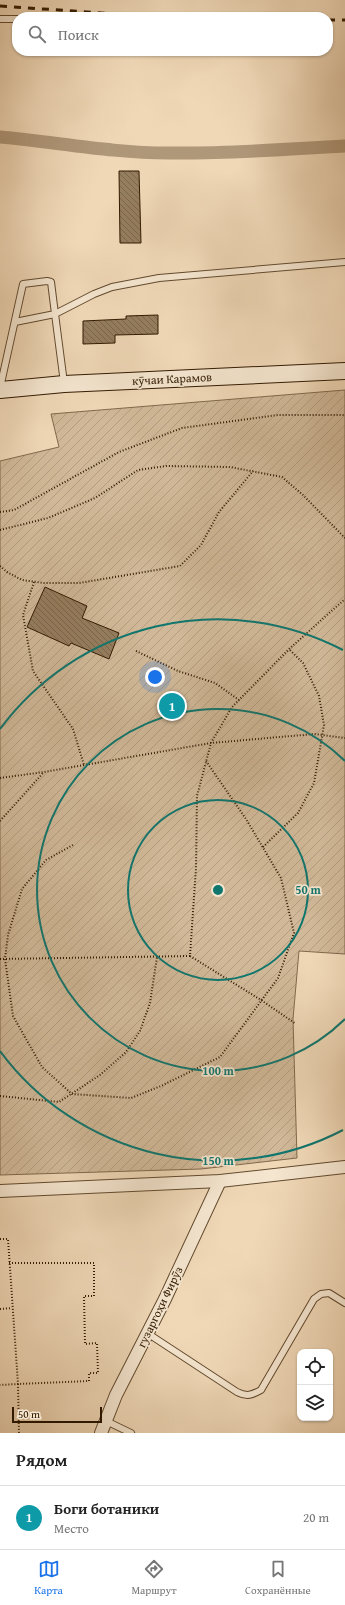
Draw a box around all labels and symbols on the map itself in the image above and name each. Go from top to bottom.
street label: кӯчаи Карамов [132,368,213,389]
your location [145,667,165,687]
pin: 1 [159,691,185,721]
text: 50 m [295,881,321,898]
centre of rings [211,883,225,897]
text: 100 m [202,1062,235,1079]
text: 150 m [202,1152,235,1169]
street label: гузаргоҳи Фирӯз [133,1263,187,1350]
scale bar [12,1405,102,1424]

